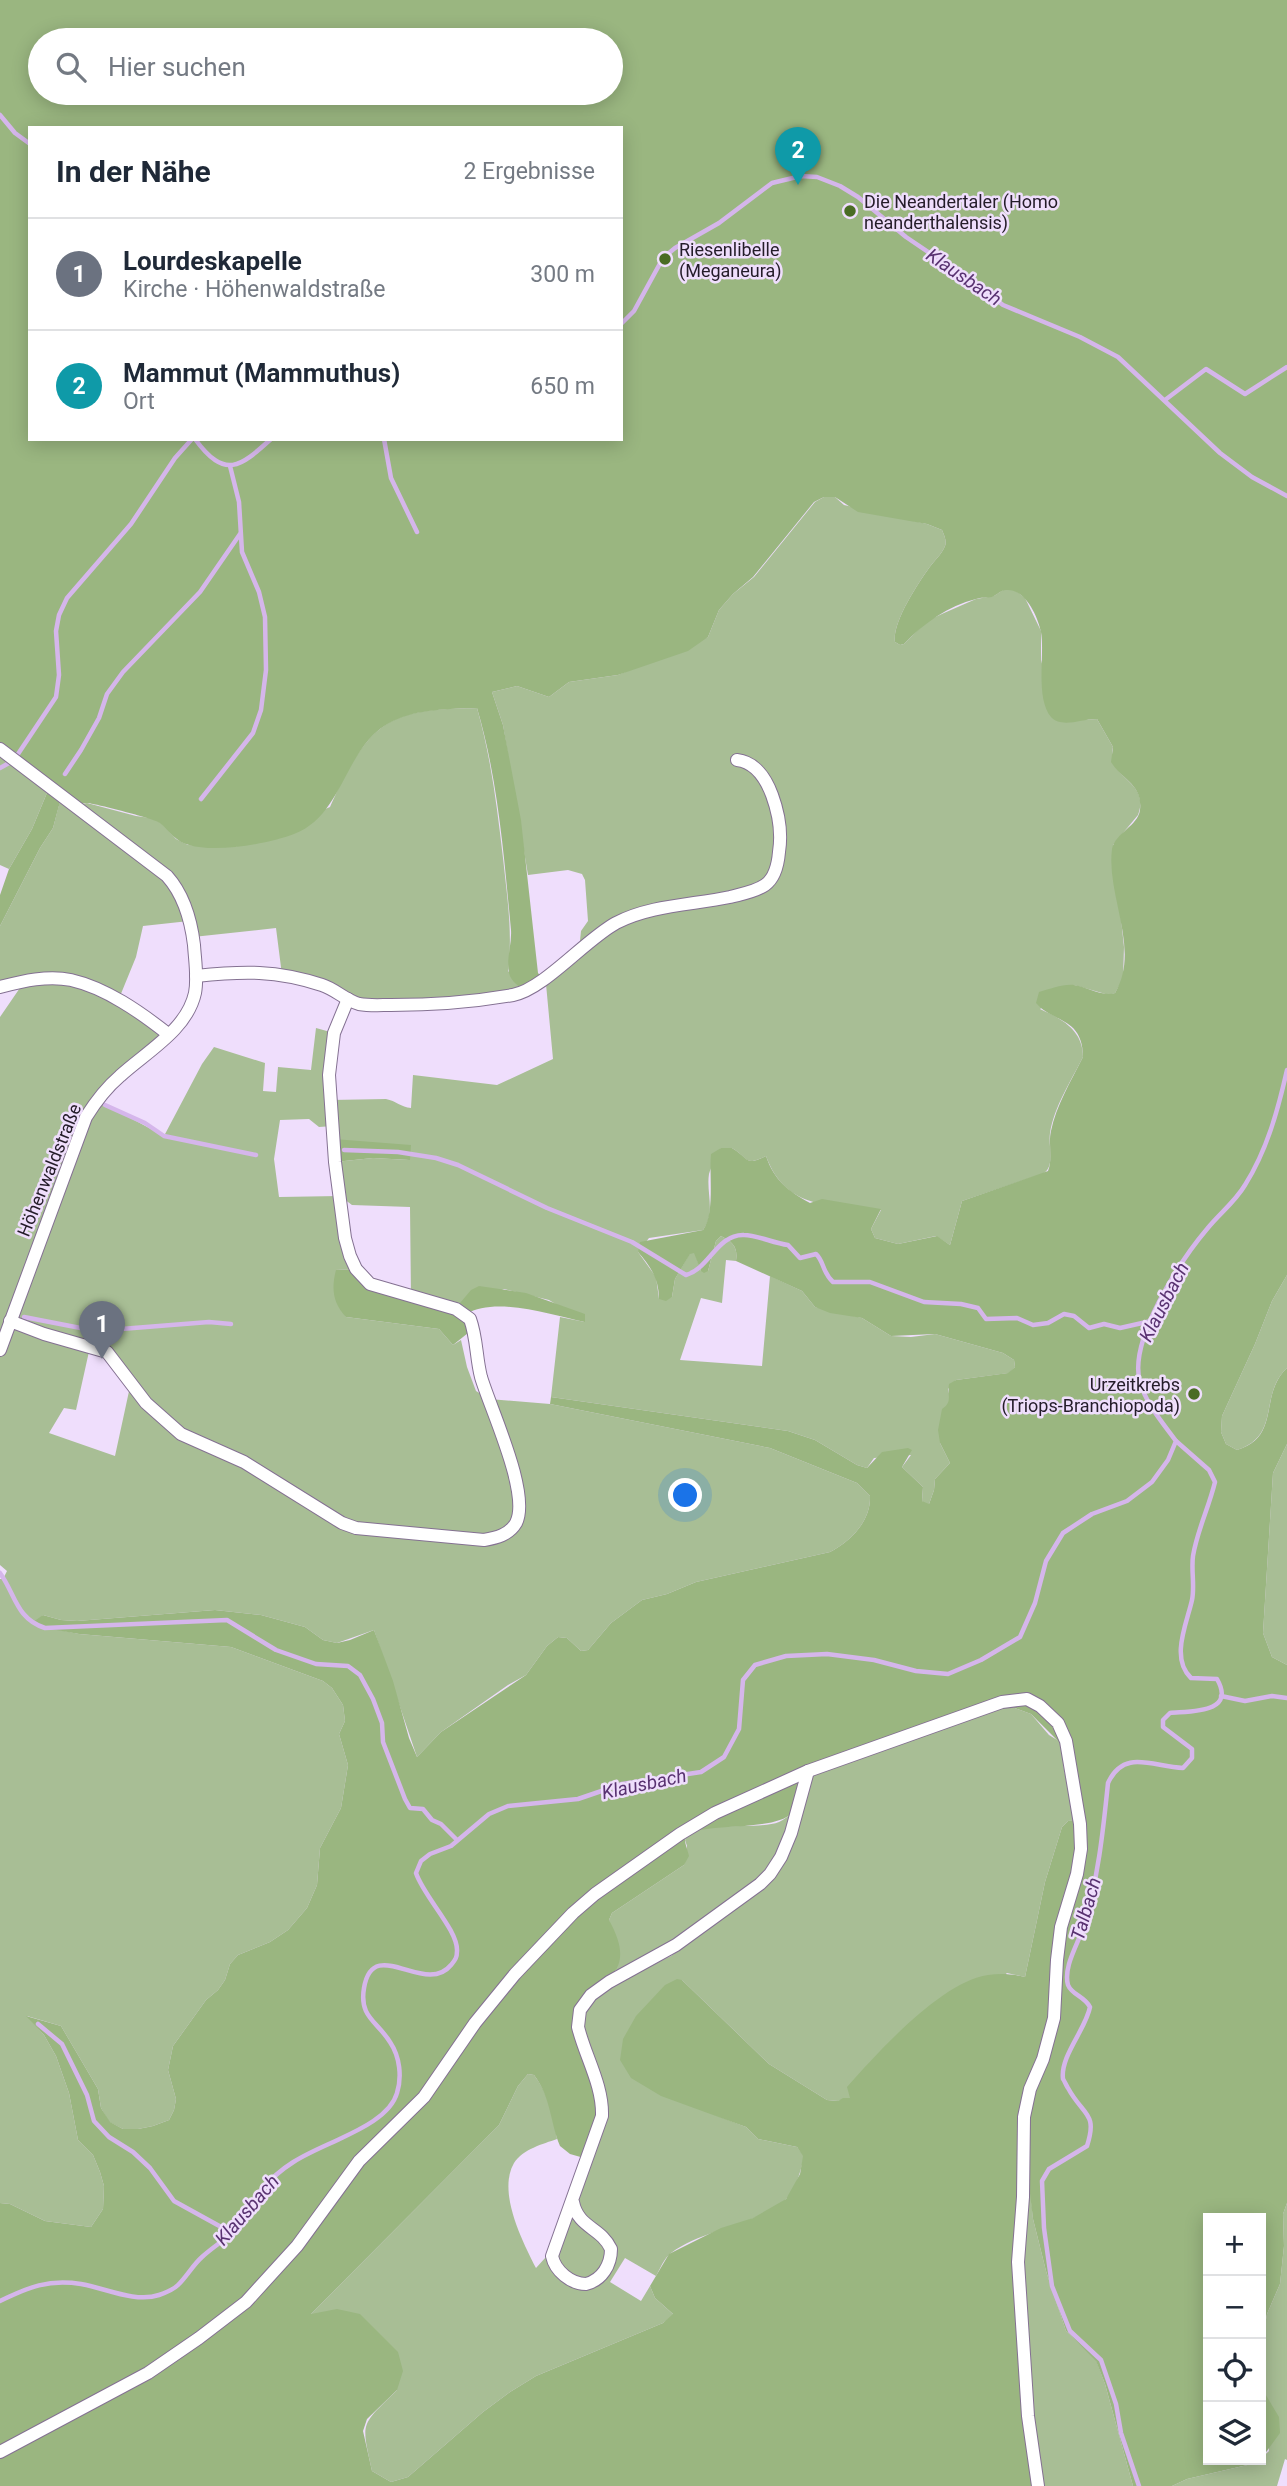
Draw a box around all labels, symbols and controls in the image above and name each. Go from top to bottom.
search box [28,28,623,105]
icon: search [52,48,90,86]
text: Hier suchen [108,52,246,82]
pin: 2 [775,127,821,185]
text: In der Nähe [56,154,211,189]
text: 2 Ergebnisse [463,158,595,185]
place label: Die Neandertaler (Homo neanderthalensis) [864,191,1058,234]
marker: Die Neandertaler (Homo neanderthalensis) [842,203,858,219]
place label: Riesenlibelle (Meganeura) [679,239,782,282]
water label: Klausbach [922,243,1006,311]
text: Lourdeskapelle [123,246,302,276]
marker: Riesenlibelle (Meganeura) [657,251,673,267]
text: 1 [72,261,86,288]
text: 300 m [530,261,595,288]
text: Kirche · Höhenwaldstraße [123,276,386,303]
text: Mammut (Mammuthus) [123,358,400,388]
text: 2 [72,373,86,400]
text: 650 m [530,373,595,400]
text: Ort [123,388,155,415]
street label: Höhenwaldstraße [13,1101,85,1239]
water label: Klausbach [1134,1259,1194,1345]
pin: 1 [79,1301,125,1359]
place label: Urzeitkrebs (Triops-Branchiopoda) [1001,1374,1180,1417]
marker: Urzeitkrebs (Triops-Branchiopoda) [1186,1386,1202,1402]
your location [668,1478,702,1512]
water label: Klausbach [600,1764,688,1804]
water label: Talbach [1066,1875,1106,1943]
water label: Klausbach [210,2170,284,2250]
map controls [1203,2213,1266,2465]
button: + [1203,2213,1266,2276]
button: − [1203,2276,1266,2339]
button: locate [1203,2339,1266,2402]
button: layers [1203,2402,1266,2465]

